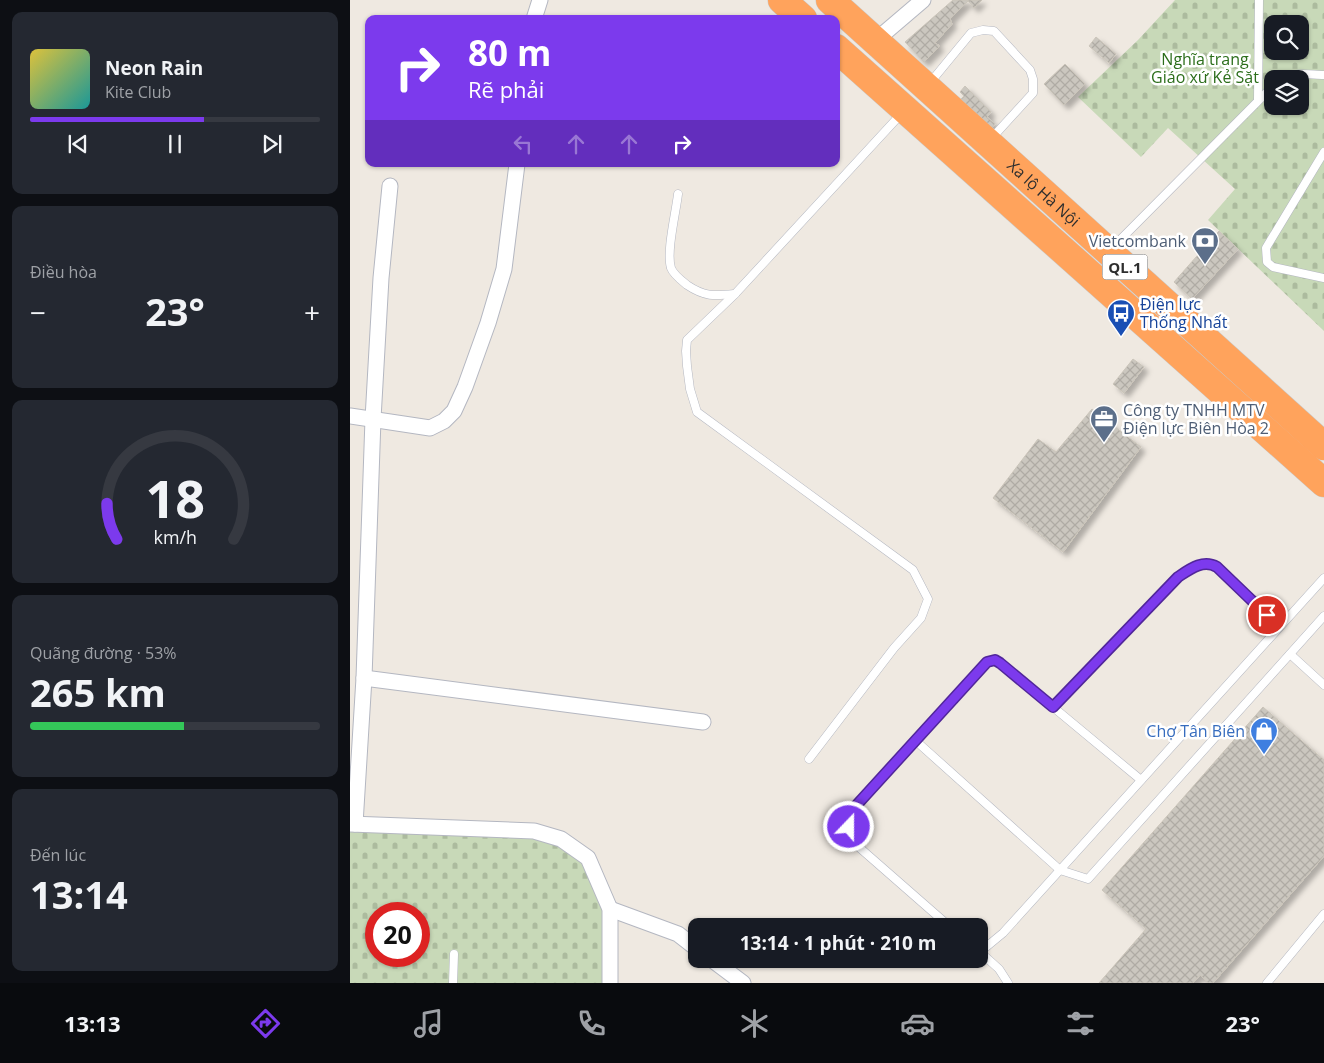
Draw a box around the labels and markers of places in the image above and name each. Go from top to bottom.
bank icon: Vietcombank [1190,226,1220,265]
place label: Vietcombank [1089,230,1187,252]
place label: Điện lực Thống Nhất [1140,293,1228,333]
bus stop icon: Điện lực Thống Nhất [1106,298,1136,337]
place label: Công ty TNHH MTV Điện lực Biên Hòa 2 [1123,399,1269,439]
office icon: Công ty TNHH MTV Điện lực Biên Hòa 2 [1089,404,1119,443]
pin [1246,594,1288,636]
shop icon: Chợ Tân Biên [1249,716,1279,755]
place label: Chợ Tân Biên [1146,720,1245,742]

